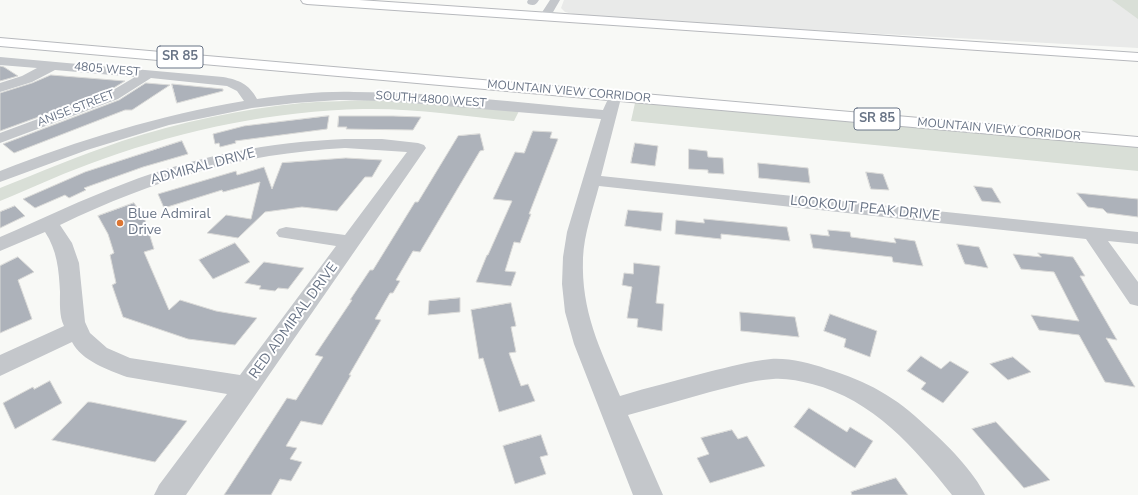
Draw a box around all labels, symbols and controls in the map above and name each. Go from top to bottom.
road number: SR 85 [157,46,203,68]
street label: 4805 WEST [73,60,141,80]
street label: MOUNTAIN VIEW CORRIDOR [487,78,651,106]
street label: ANISE STREET [35,88,117,130]
street label: SOUTH 4800 WEST [375,89,487,111]
road number: SR 85 [854,108,900,130]
street label: MOUNTAIN VIEW CORRIDOR [917,116,1081,144]
street label: ADMIRAL DRIVE [149,145,257,189]
street label: LOOKOUT PEAK DRIVE [789,193,941,225]
place label: Blue Admiral Drive [128,207,211,240]
marker: Blue Admiral Drive [115,218,125,228]
street label: RED ADMIRAL DRIVE [246,260,342,382]

